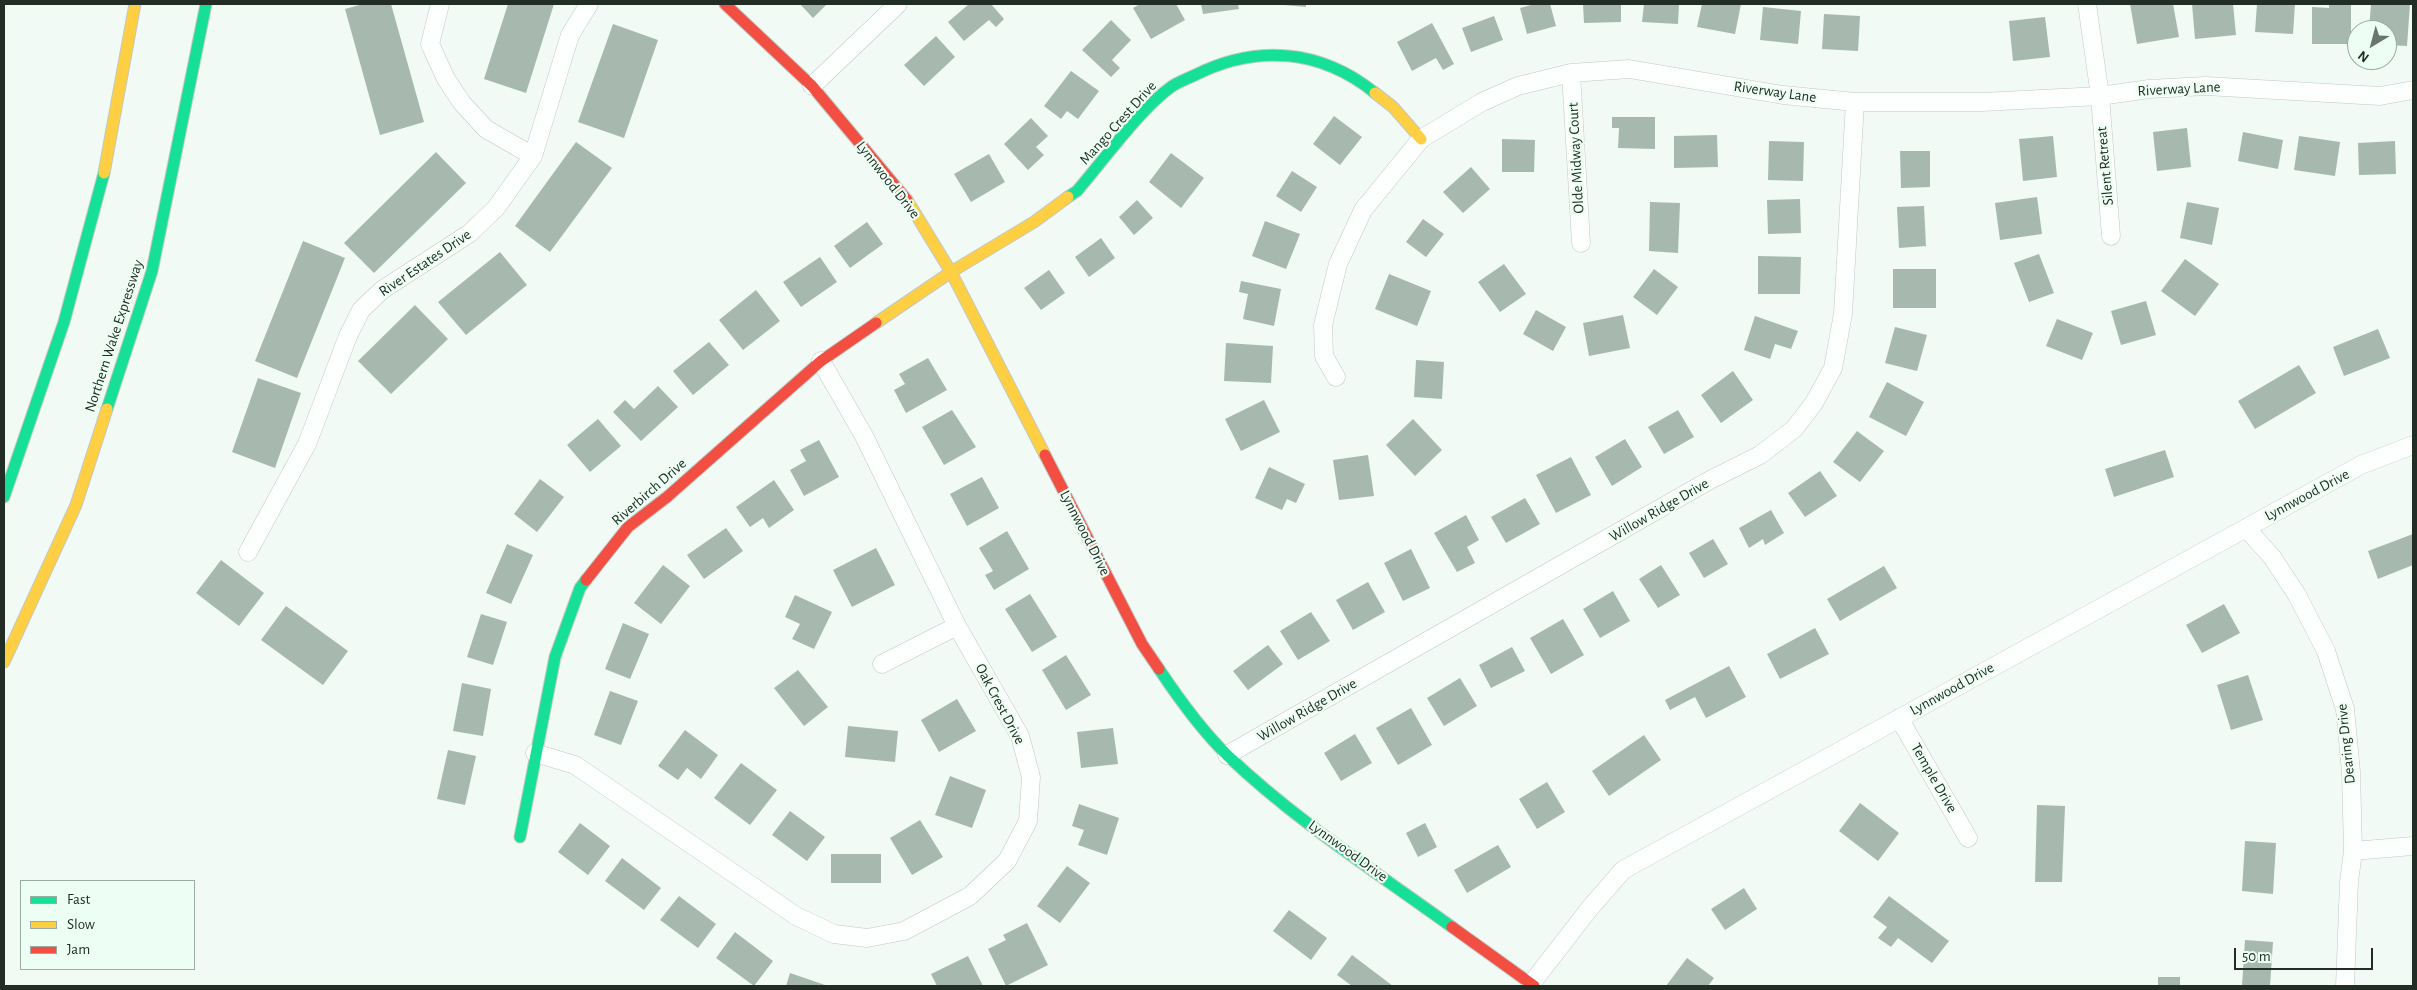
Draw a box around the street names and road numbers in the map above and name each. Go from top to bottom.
street label: Mango Crest Drive [1076,77,1160,169]
street label: Riverway Lane [1733,77,1817,107]
street label: Riverway Lane [2137,78,2221,100]
street label: Olde Midway Court [1564,102,1588,214]
street label: Silent Retreat [2093,126,2117,206]
street label: Lynnwood Drive [852,138,924,222]
street label: River Estates Drive [375,225,475,301]
street label: Northern Wake Expressway [81,258,147,414]
street label: Riverbirch Drive [608,455,690,529]
street label: Lynnwood Drive [2262,465,2352,525]
street label: Willow Ridge Drive [1606,474,1712,546]
street label: Lynnwood Drive [1056,487,1114,579]
street label: Lynnwood Drive [1907,658,1997,720]
street label: Oak Crest Drive [971,660,1029,748]
street label: Willow Ridge Drive [1254,674,1360,746]
street label: Dearing Drive [2333,703,2359,785]
street label: Temple Drive [1907,740,1961,816]
street label: Lynnwood Drive [1305,816,1391,886]

